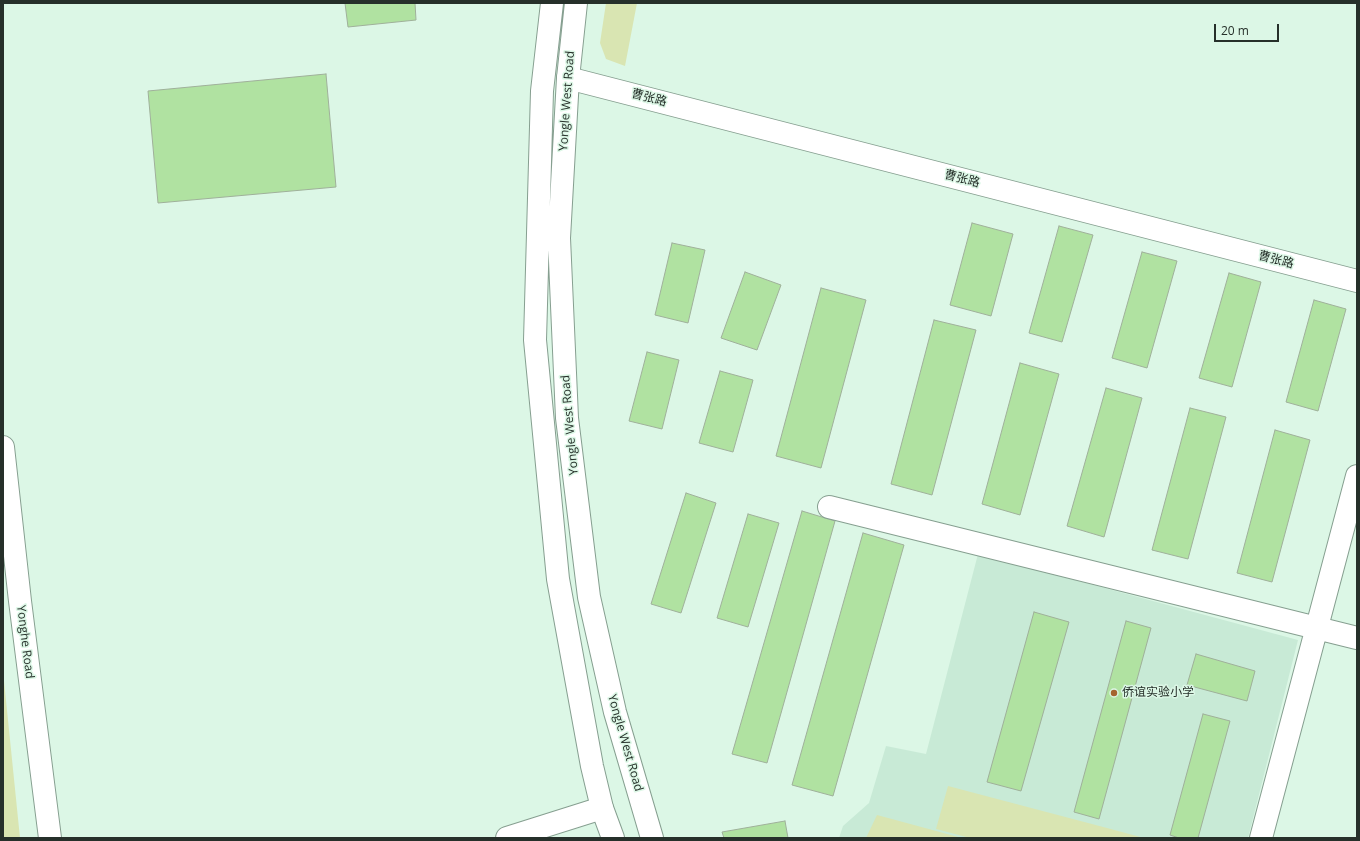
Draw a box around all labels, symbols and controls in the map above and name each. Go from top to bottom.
scale bar [1216,16,1281,42]
text: 20 m [1221,22,1249,39]
street label: Yongle West Road [556,50,578,152]
street label: 曹张路 [630,86,668,110]
street label: 曹张路 [943,167,981,191]
street label: 曹张路 [1257,248,1295,272]
street label: Yongle West Road [558,374,582,476]
street label: Yonghe Road [13,605,37,679]
place label: 侨谊实验小学 [1122,686,1194,700]
marker: 侨谊实验小学 [1109,688,1119,698]
street label: Yongle West Road [604,693,646,793]

